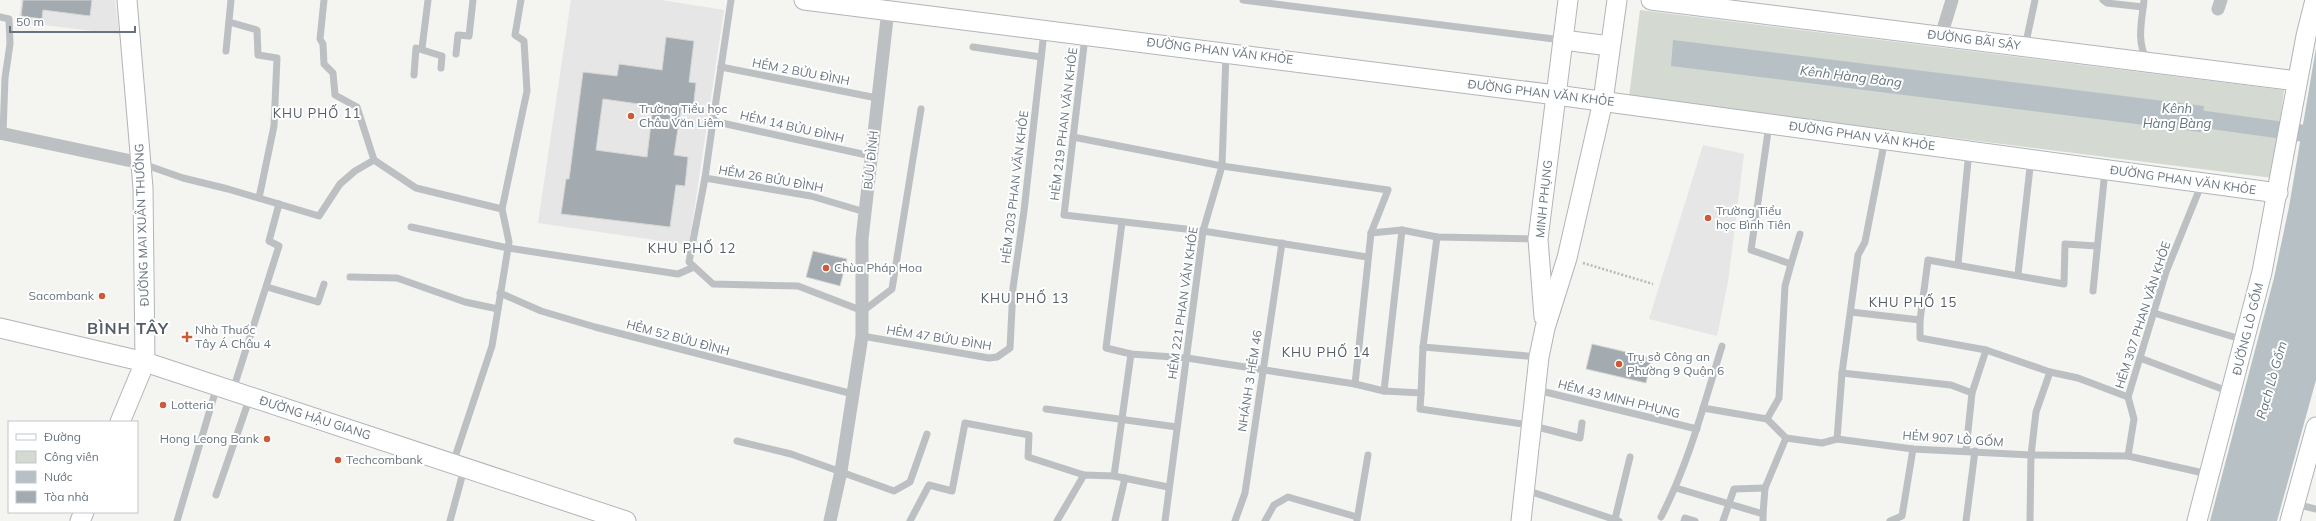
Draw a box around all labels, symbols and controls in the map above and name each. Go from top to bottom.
scale bar [10,8,135,34]
text: 50 m [16,14,44,29]
street label: ĐƯỜNG BÃI SẬY [1927,26,2022,53]
street label: ĐƯỜNG PHAN VĂN KHỎE [1146,34,1294,67]
street label: HẺM 219 PHAN VĂN KHỎE [1047,47,1080,201]
street label: HẺM 2 BỬU ĐÌNH [751,55,851,88]
water label: Kênh Hàng Bàng [1799,62,1903,90]
street label: ĐƯỜNG PHAN VĂN KHỎE [1467,76,1615,109]
water label: Kênh Hàng Bàng [2143,100,2212,131]
place label: Trường Tiểu học Châu Văn Liêm [639,101,727,130]
district label: KHU PHỐ 11 [273,104,361,121]
street label: HẺM 14 BỬU ĐÌNH [739,107,846,146]
street label: HẺM 203 PHAN VĂN KHỎE [998,110,1031,264]
marker: Trường Tiểu học Châu Văn Liêm [626,111,636,121]
street label: ĐƯỜNG PHAN VĂN KHỎE [1788,118,1936,153]
street label: BỬU ĐÌNH [860,130,881,190]
street label: ĐƯỜNG MAI XUÂN THƯỞNG [131,143,152,307]
street label: MINH PHỤNG [1532,159,1555,239]
street label: HẺM 26 BỬU ĐÌNH [717,162,825,195]
street label: ĐƯỜNG PHAN VĂN KHỎE [2109,162,2257,197]
place label: Trường Tiểu học Bình Tiên [1716,203,1791,232]
marker: Trường Tiểu học Bình Tiên [1703,213,1713,223]
street label: HẺM 221 PHAN VĂN KHỎE [1164,226,1201,380]
district label: KHU PHỐ 12 [648,239,736,256]
street label: HẺM 307 PHAN VĂN KHỎE [2112,239,2173,390]
place label: Chùa Pháp Hoa [834,260,922,275]
marker: Chùa Pháp Hoa [821,263,831,273]
street label: ĐƯỜNG LÒ GỐM [2229,281,2266,377]
place label: Sacombank [29,288,95,303]
district label: KHU PHỐ 13 [981,289,1069,306]
marker: Sacombank [97,291,107,301]
district label: KHU PHỐ 15 [1869,293,1957,310]
street label: HẺM 52 BỬU ĐÌNH [625,317,731,359]
district label: BÌNH TÂY [87,318,169,338]
place label: Nhà Thuốc Tây Á Châu 4 [195,322,271,351]
street label: HẺM 47 BỬU ĐÌNH [885,322,993,353]
street label: NHÁNH 3 HẺM 46 [1234,329,1265,433]
marker: Nhà Thuốc Tây Á Châu 4 [182,332,192,342]
water label: Rạch Lò Gốm [2252,339,2290,421]
district label: KHU PHỐ 14 [1282,343,1370,360]
place label: Trụ sở Công an Phường 9 Quận 6 [1627,349,1724,378]
marker: Trụ sở Công an Phường 9 Quận 6 [1614,359,1624,369]
street label: HẺM 43 MINH PHỤNG [1556,376,1682,421]
street label: ĐƯỜNG HẬU GIANG [258,392,373,443]
place label: Lotteria [171,397,213,412]
marker: Lotteria [158,400,168,410]
legend [8,421,138,513]
street label: HẺM 907 LÒ GỐM [1902,427,2004,450]
text: Đường [44,429,81,444]
place label: Hong Leong Bank [160,431,260,446]
marker: Hong Leong Bank [262,434,272,444]
text: Công viên [44,449,99,464]
place label: Techcombank [346,452,423,467]
marker: Techcombank [333,455,343,465]
text: Nước [44,469,73,484]
text: Tòa nhà [44,489,89,504]

